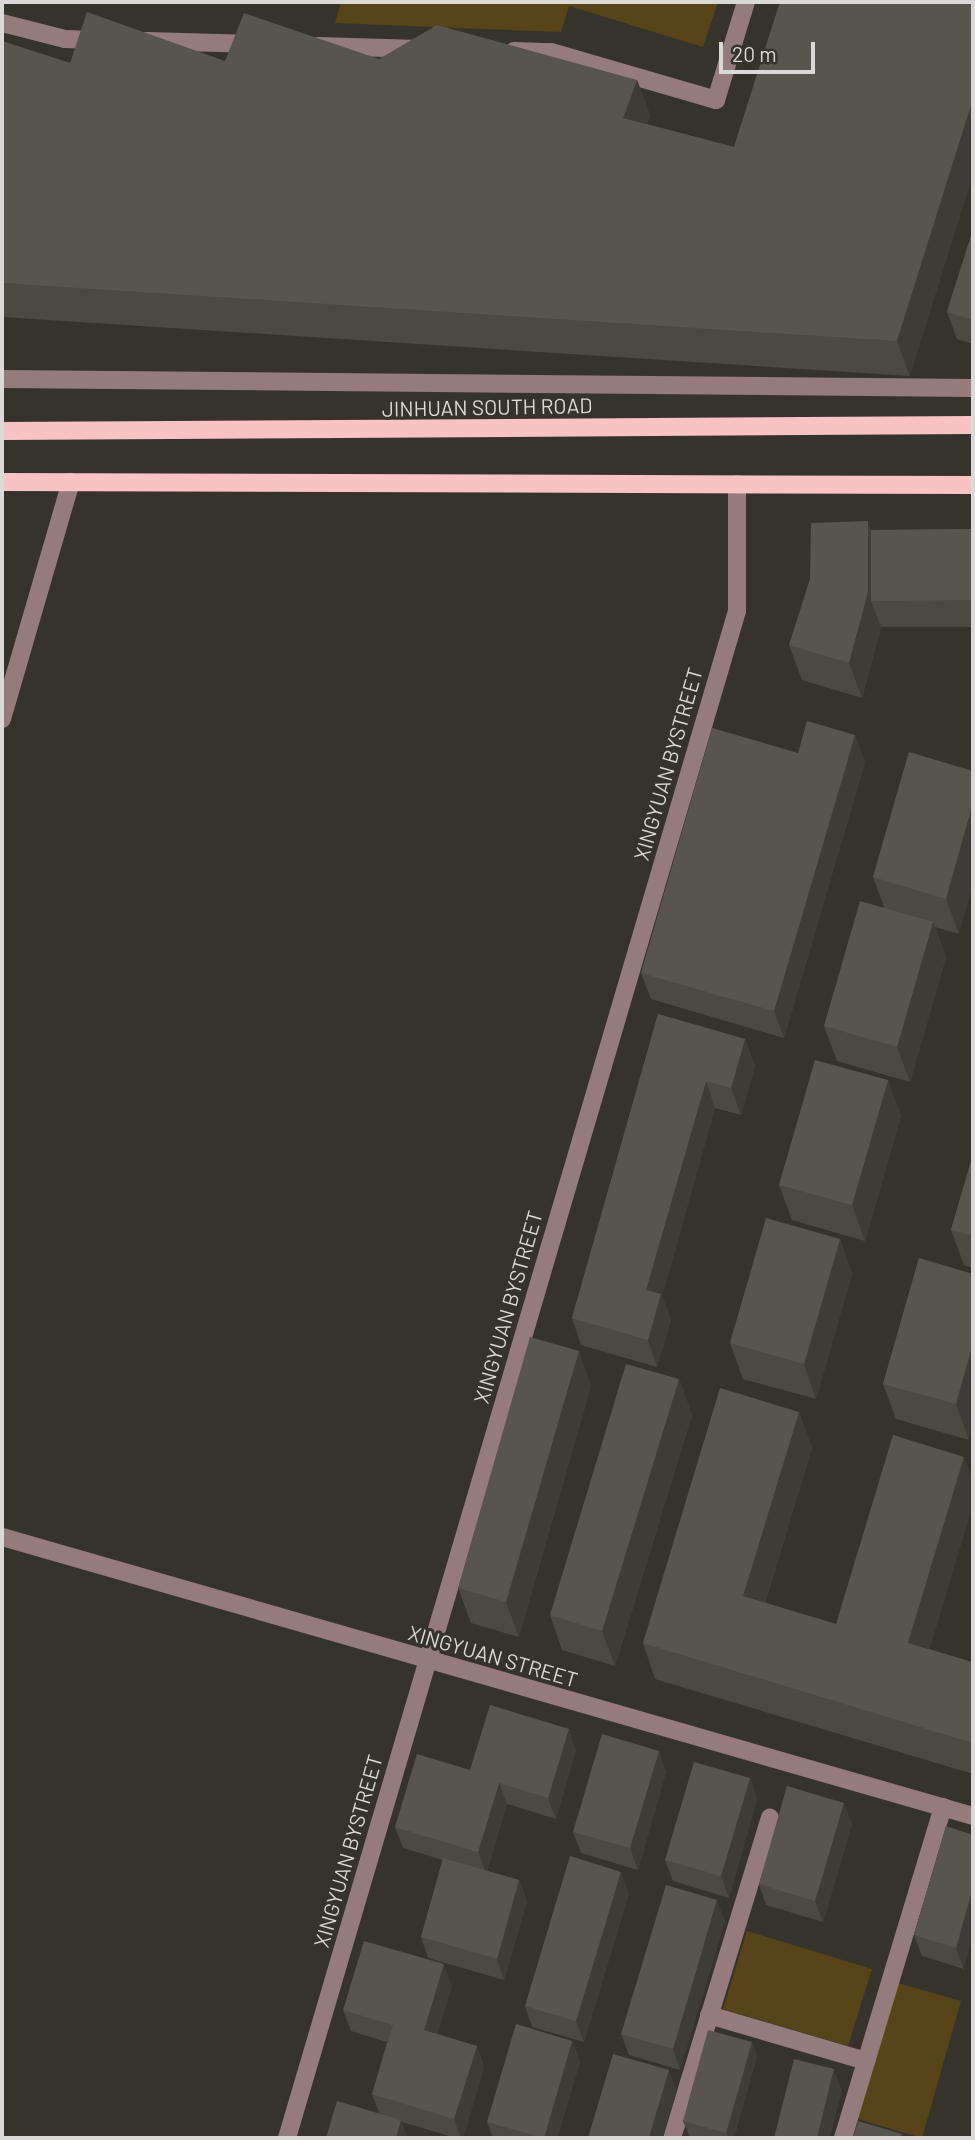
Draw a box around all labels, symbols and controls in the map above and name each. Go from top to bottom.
scale bar [723,28,819,72]
text: 20 m [732,41,777,66]
street label: JINHUAN SOUTH ROAD [382,393,592,421]
street label: XINGYUAN BYSTREET [628,665,708,863]
street label: XINGYUAN BYSTREET [468,1208,548,1406]
street label: XINGYUAN STREET [405,1620,581,1692]
street label: XINGYUAN BYSTREET [308,1752,388,1950]

